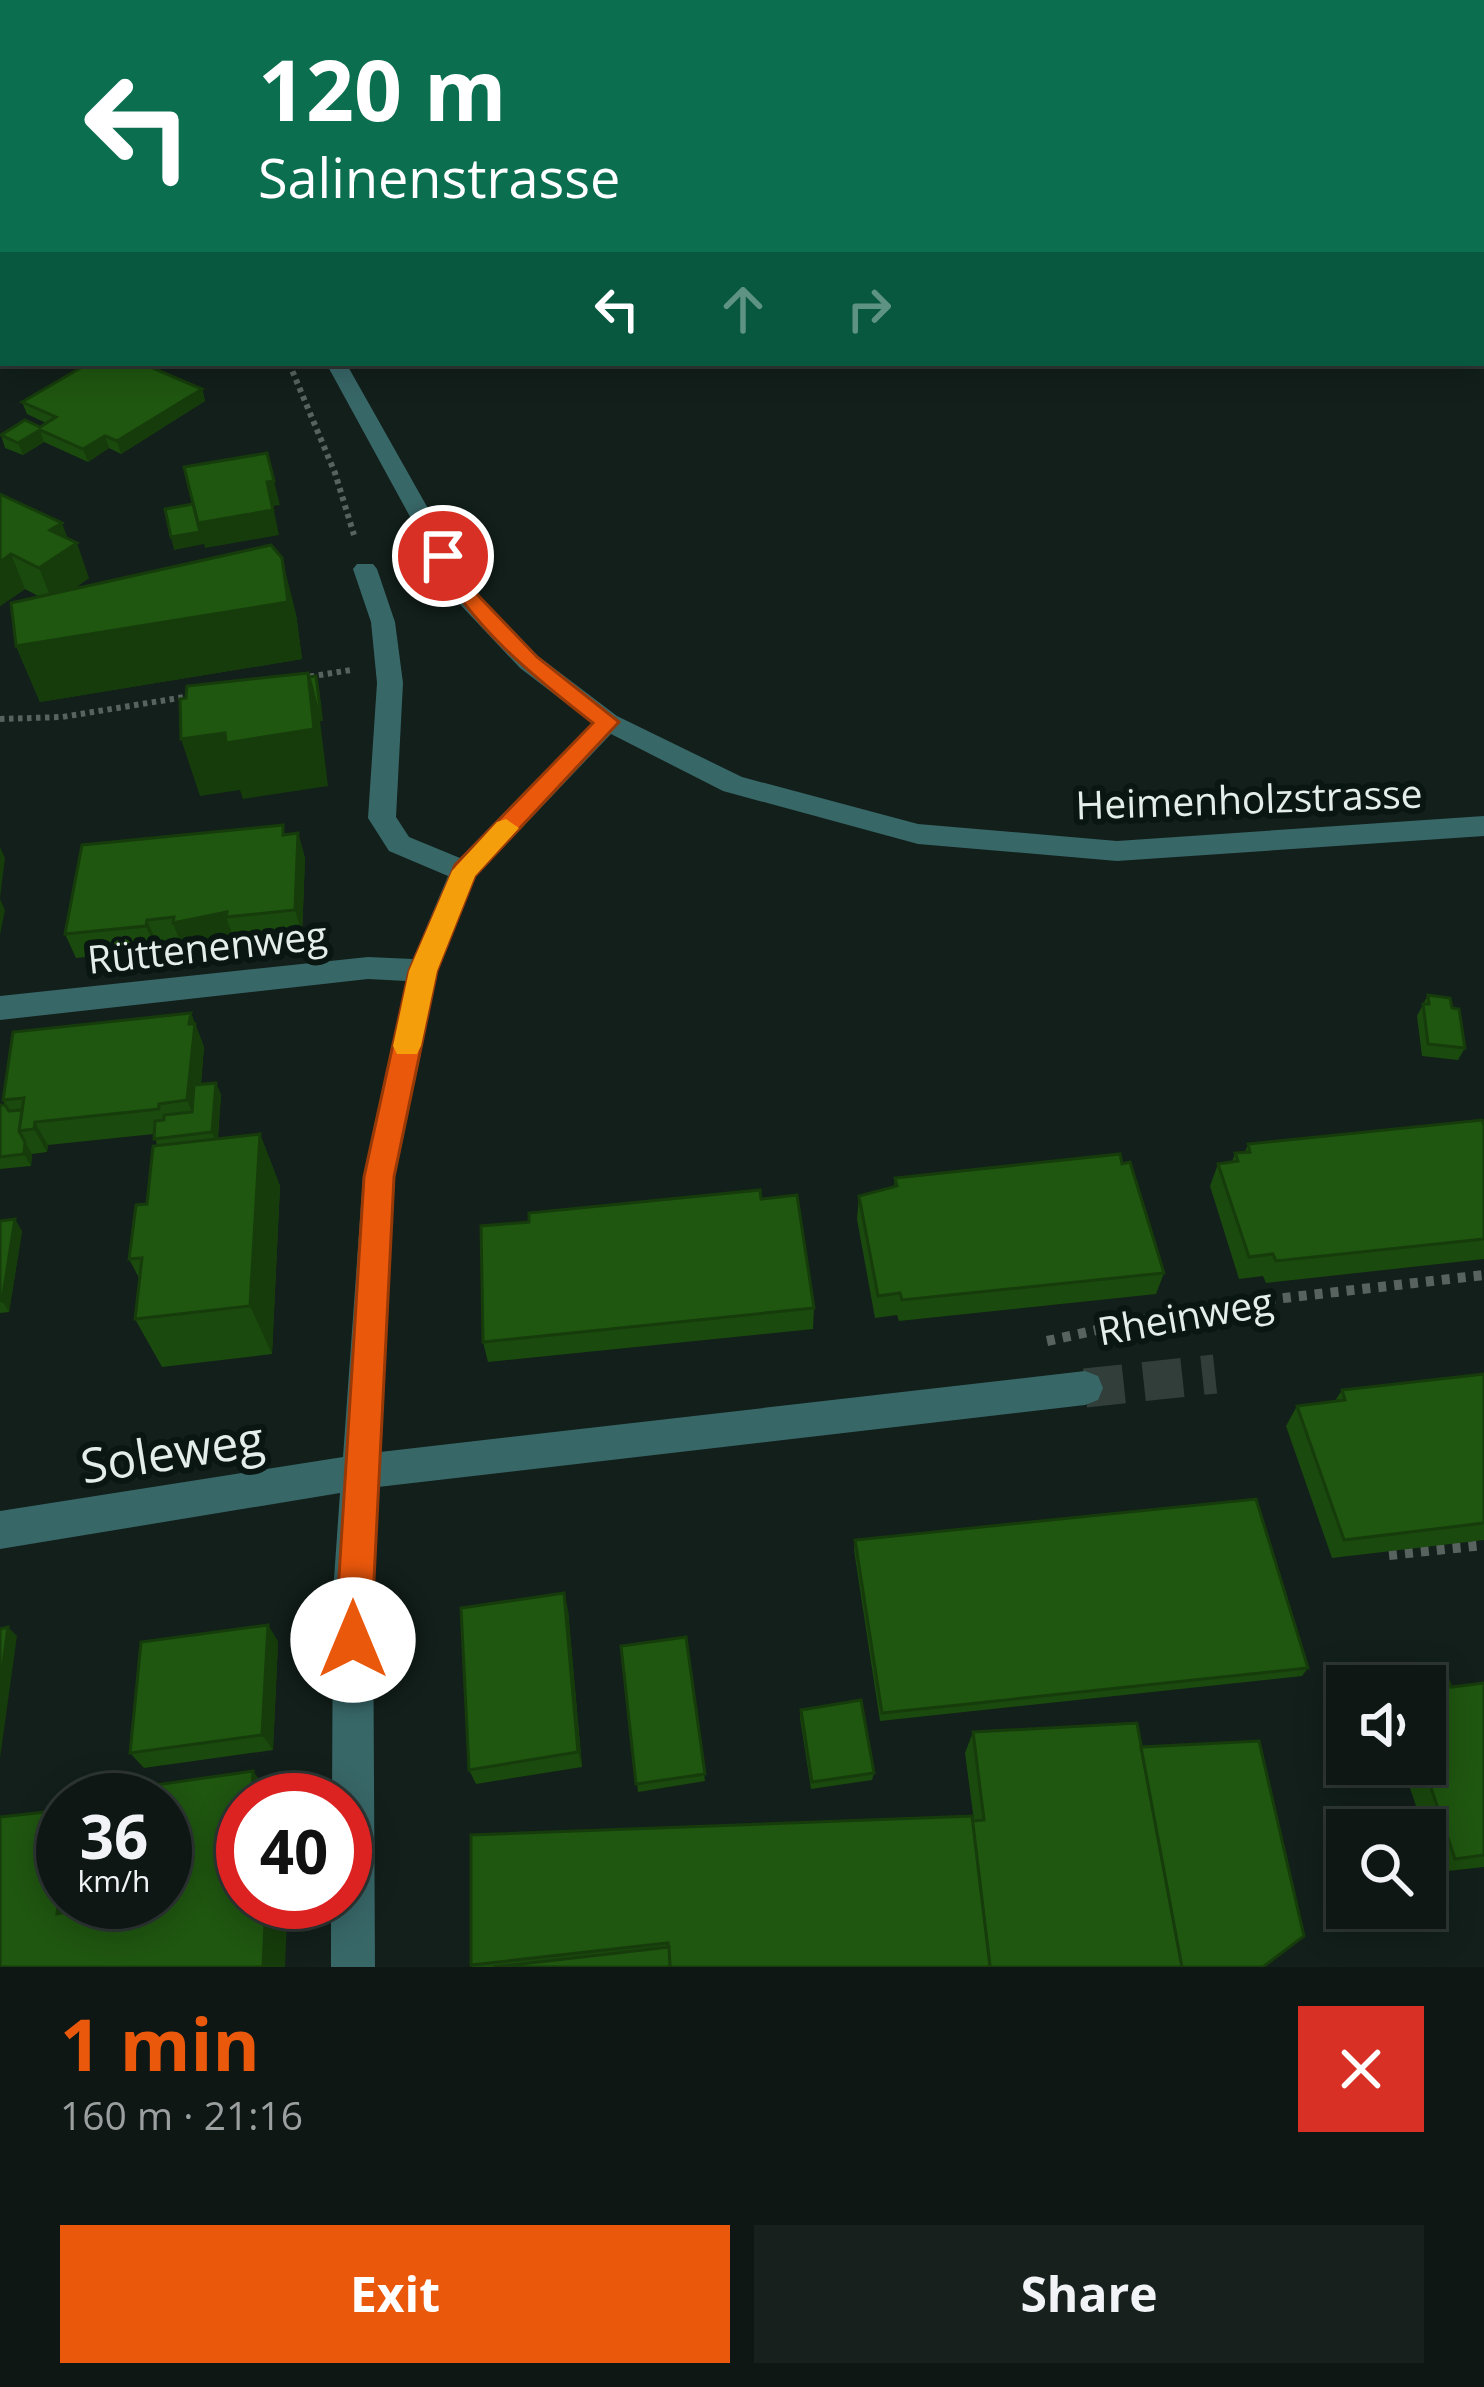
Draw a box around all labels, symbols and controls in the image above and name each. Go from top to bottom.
text: 120 m [258,31,506,146]
icon: left [60,48,216,204]
text: Salinenstrasse [258,140,620,214]
icon: left [584,276,650,342]
icon: ahead [710,276,776,342]
icon: right [836,276,902,342]
pin [392,505,494,607]
icon: arrive [410,523,476,589]
street label: Heimenholzstrasse [1075,765,1423,831]
street label: Rüttenenweg [85,907,329,985]
street label: Rheinweg [1093,1274,1277,1356]
street label: Soleweg [76,1404,268,1498]
position arrow [290,1577,416,1703]
map controls [1326,1665,1446,1929]
button: sound [1326,1665,1446,1785]
speed limit sign: 40 [216,1773,372,1929]
text: 36 [80,1795,148,1877]
button: search [1326,1809,1446,1929]
text: km/h [78,1860,150,1901]
text: 1 min [60,1994,260,2092]
button: close [1298,2006,1424,2132]
text: 160 m · 21:16 [60,2088,303,2141]
button: Exit [60,2225,730,2363]
button: Share [754,2225,1424,2363]

